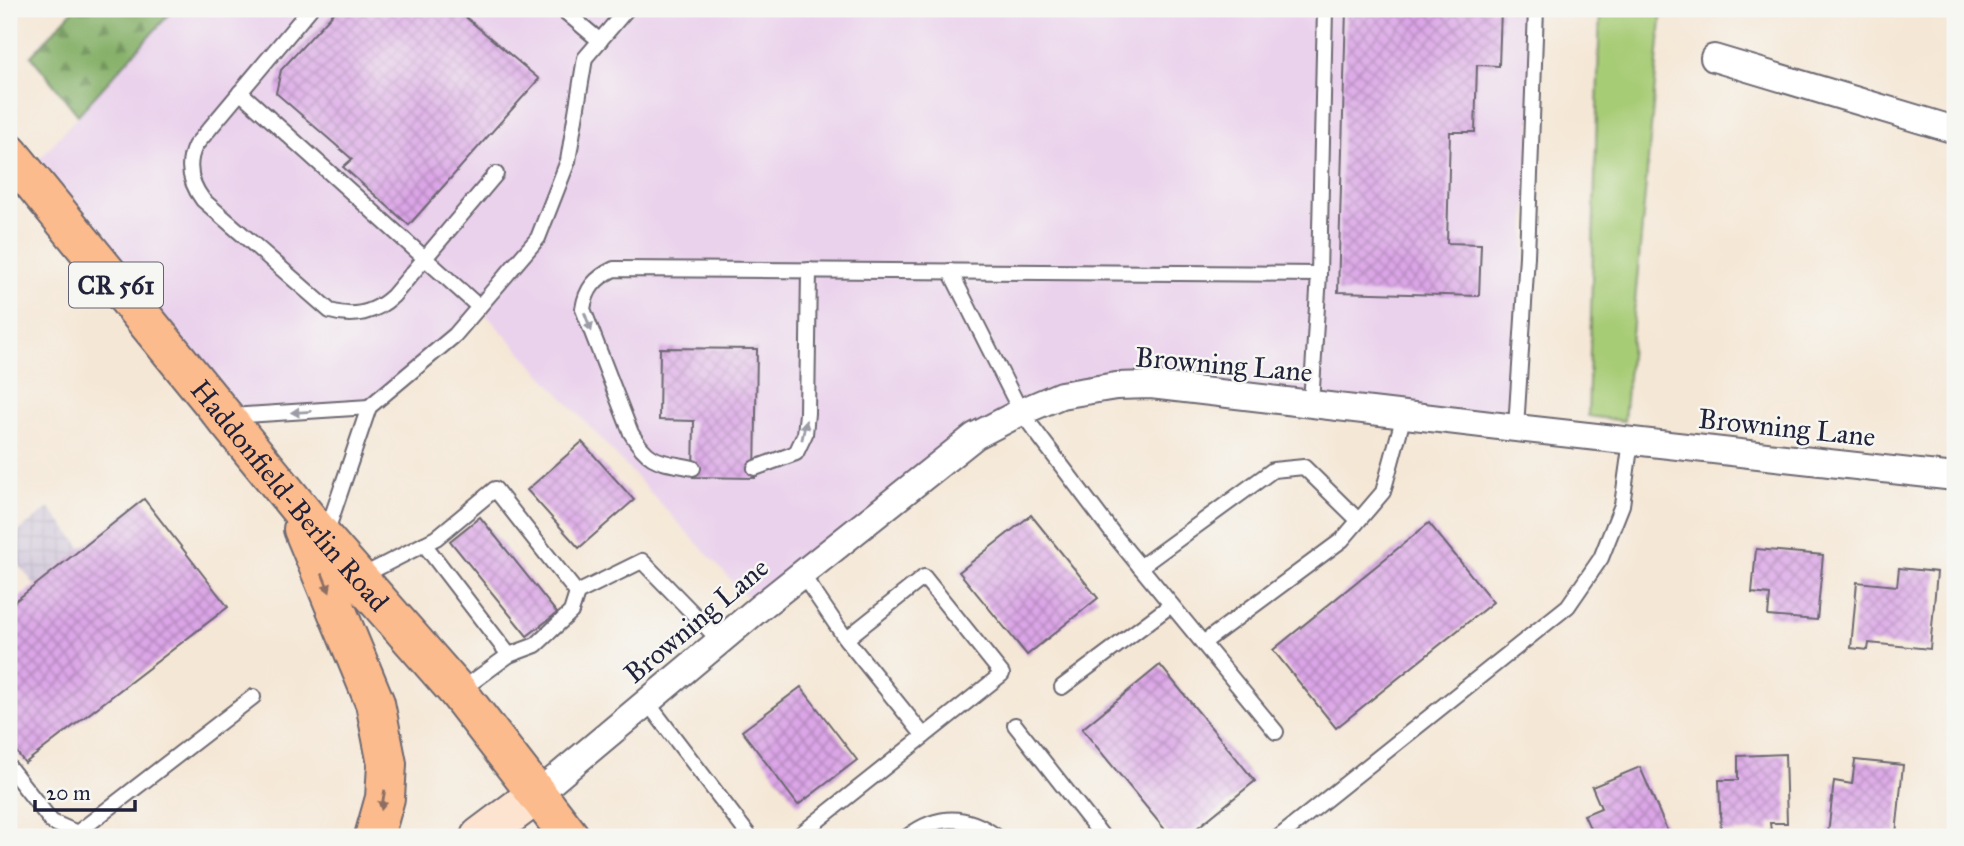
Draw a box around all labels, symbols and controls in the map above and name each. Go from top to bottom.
road number: CR 561 [69,262,163,308]
one-way arrow [582,312,593,333]
street label: Browning Lane [1134,339,1314,390]
street label: Haddonfield-Berlin Road [183,373,396,619]
street label: Browning Lane [1697,401,1877,454]
one-way arrow [290,406,312,417]
one-way arrow [799,418,810,440]
street label: Browning Lane [617,550,776,691]
one-way arrow [320,573,331,594]
scale bar [35,769,135,813]
text: 20 m [46,780,91,806]
one-way arrow [377,789,388,811]

